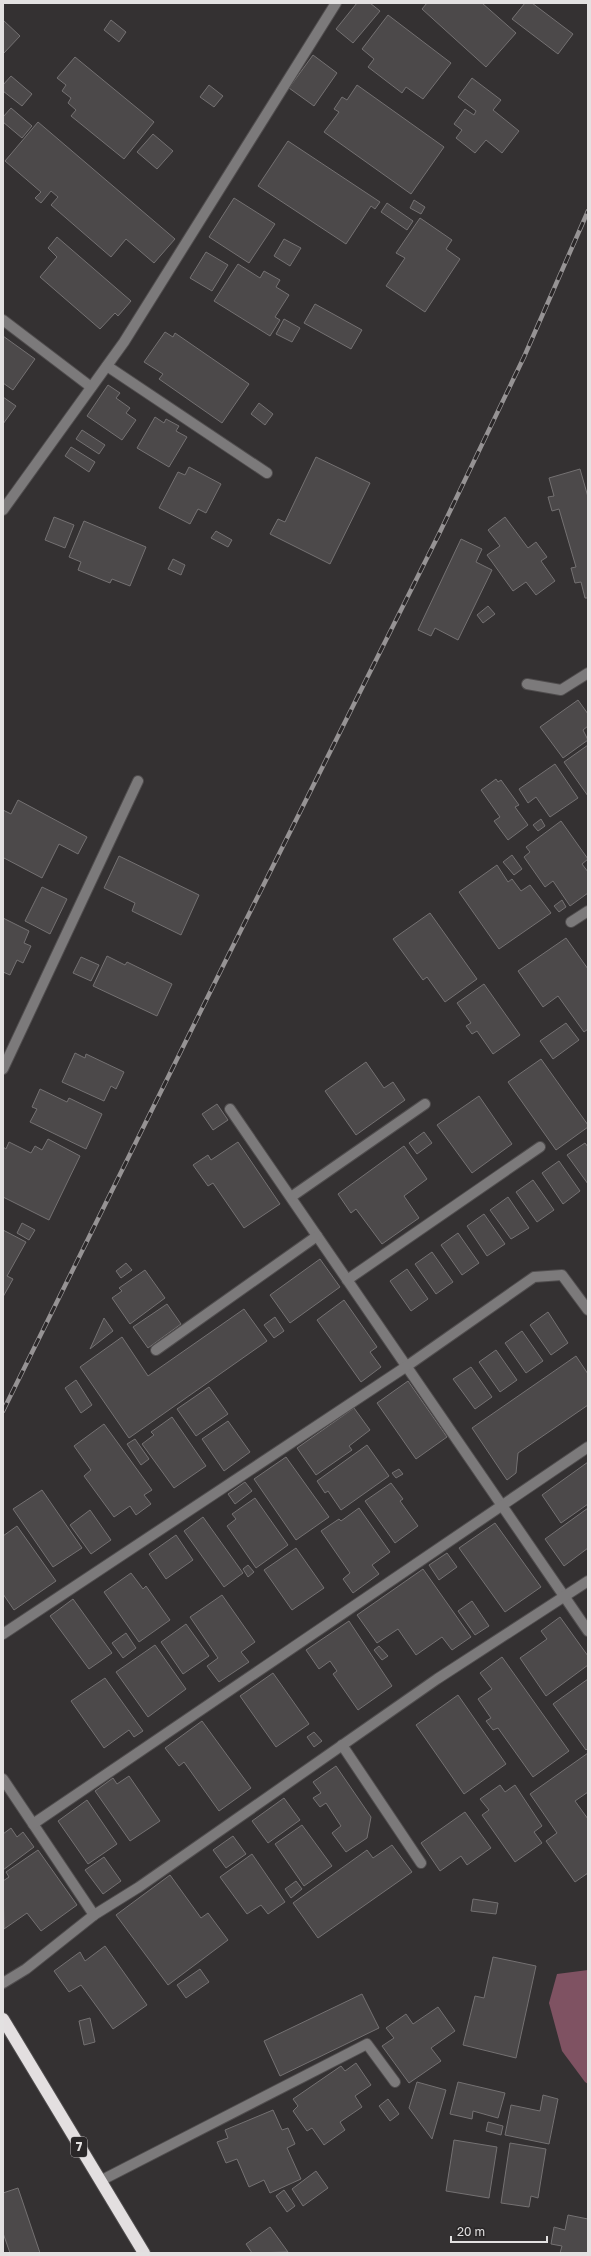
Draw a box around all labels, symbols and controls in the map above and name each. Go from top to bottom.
road number: 7 [71,2137,87,2157]
scale bar [451,2218,547,2244]
text: 20 m [457,2224,485,2239]

